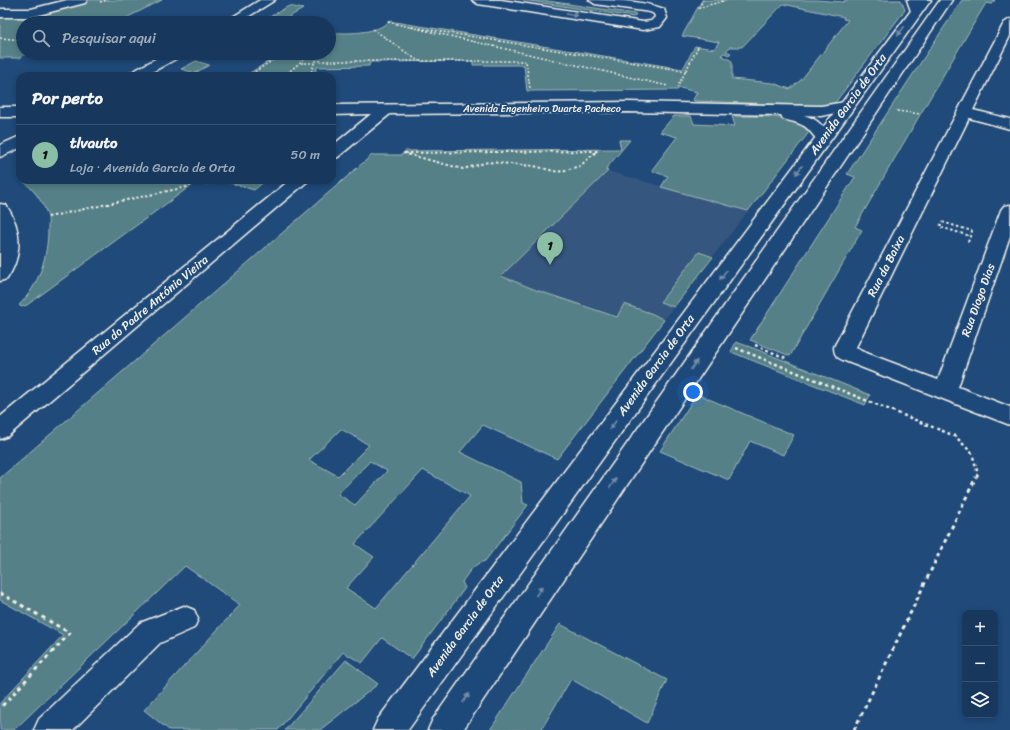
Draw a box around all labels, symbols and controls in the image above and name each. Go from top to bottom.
one-way arrow [566,12,578,18]
search box [16,16,336,60]
text: Pesquisar aqui [62,25,156,51]
one-way arrow [897,26,906,37]
icon: search [30,27,52,49]
street label: Avenida Garcia de Orta [803,48,893,160]
text: Por perto [32,83,103,113]
street label: Avenida Engenheiro Duarte Pacheco [462,100,621,118]
text: tlvauto [70,130,117,156]
text: 1 [42,143,48,166]
text: 50 m [290,143,320,166]
text: Loja · Avenida Garcia de Orta [70,156,235,179]
one-way arrow [795,164,804,175]
street label: Rua da Baixa [861,231,911,301]
pin: 1 [537,232,563,265]
street label: Rua do Padre António Vieira [87,249,213,361]
street label: Rua Diogo Dias [955,260,1002,340]
one-way arrow [718,269,727,280]
street label: Avenida Garcia de Orta [611,309,701,421]
one-way arrow [690,359,698,370]
your location [683,382,703,402]
one-way arrow [608,419,617,430]
one-way arrow [609,478,617,489]
street label: Avenida Garcia de Orta [420,570,510,682]
one-way arrow [535,585,543,596]
map controls [962,610,998,718]
button: + [962,610,998,646]
button: − [962,646,998,682]
button: layers [962,682,998,718]
one-way arrow [462,693,470,703]

